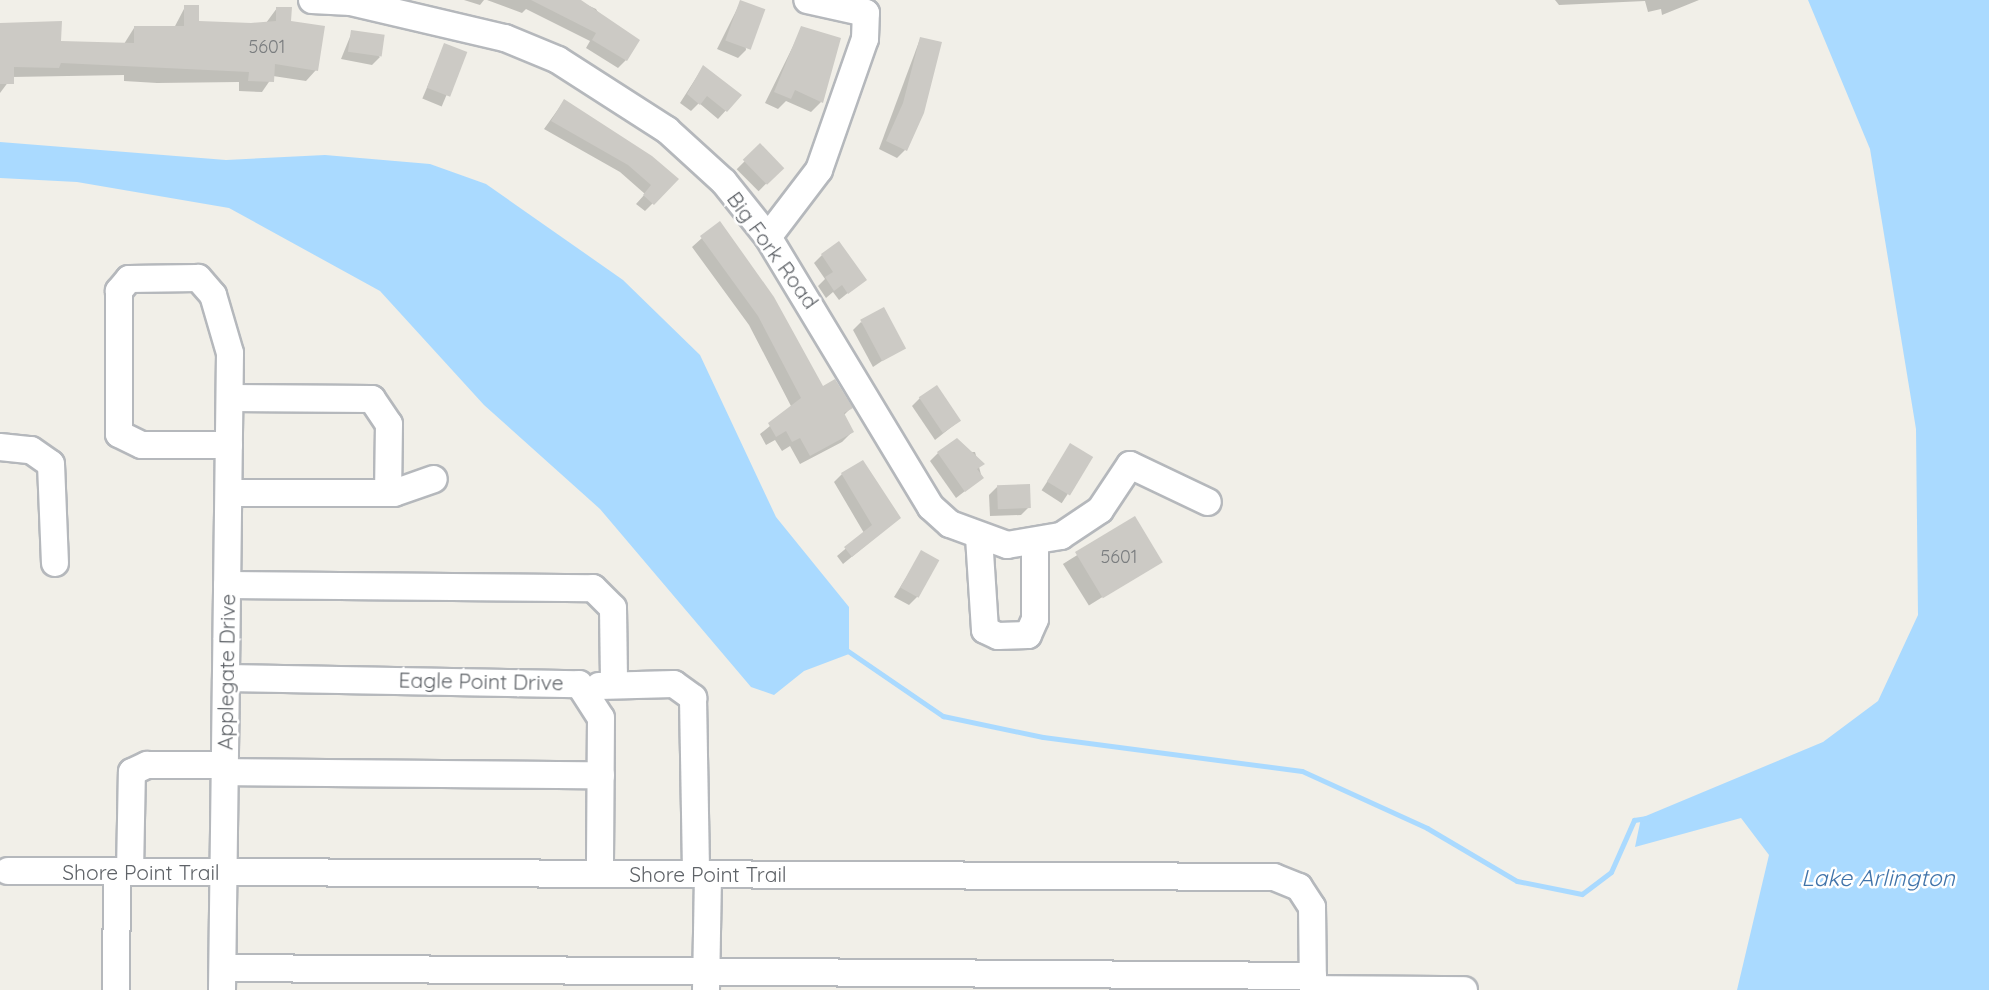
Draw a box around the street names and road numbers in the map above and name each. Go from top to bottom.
street label: Big Fork Road [722,187,824,313]
street label: Applegate Drive [212,594,240,750]
street label: Eagle Point Drive [398,667,564,695]
street label: Shore Point Trail [62,859,220,885]
street label: Shore Point Trail [629,861,787,887]

